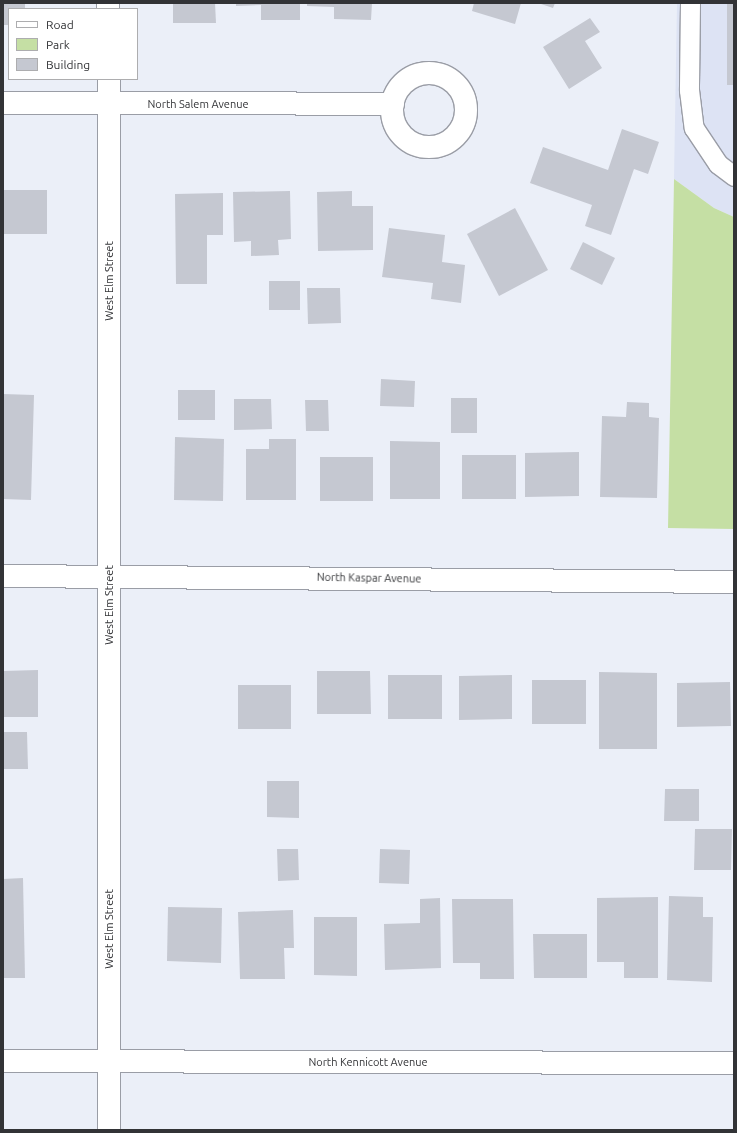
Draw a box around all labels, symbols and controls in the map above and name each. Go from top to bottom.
legend [8,8,138,80]
text: Road [46,18,74,31]
text: Park [46,38,70,51]
text: Building [46,58,90,71]
street label: North Salem Avenue [147,97,249,111]
street label: West Elm Street [102,241,116,321]
street label: West Elm Street [102,565,116,645]
street label: North Kaspar Avenue [317,570,421,586]
street label: West Elm Street [102,889,116,969]
street label: North Kennicott Avenue [308,1055,428,1069]

